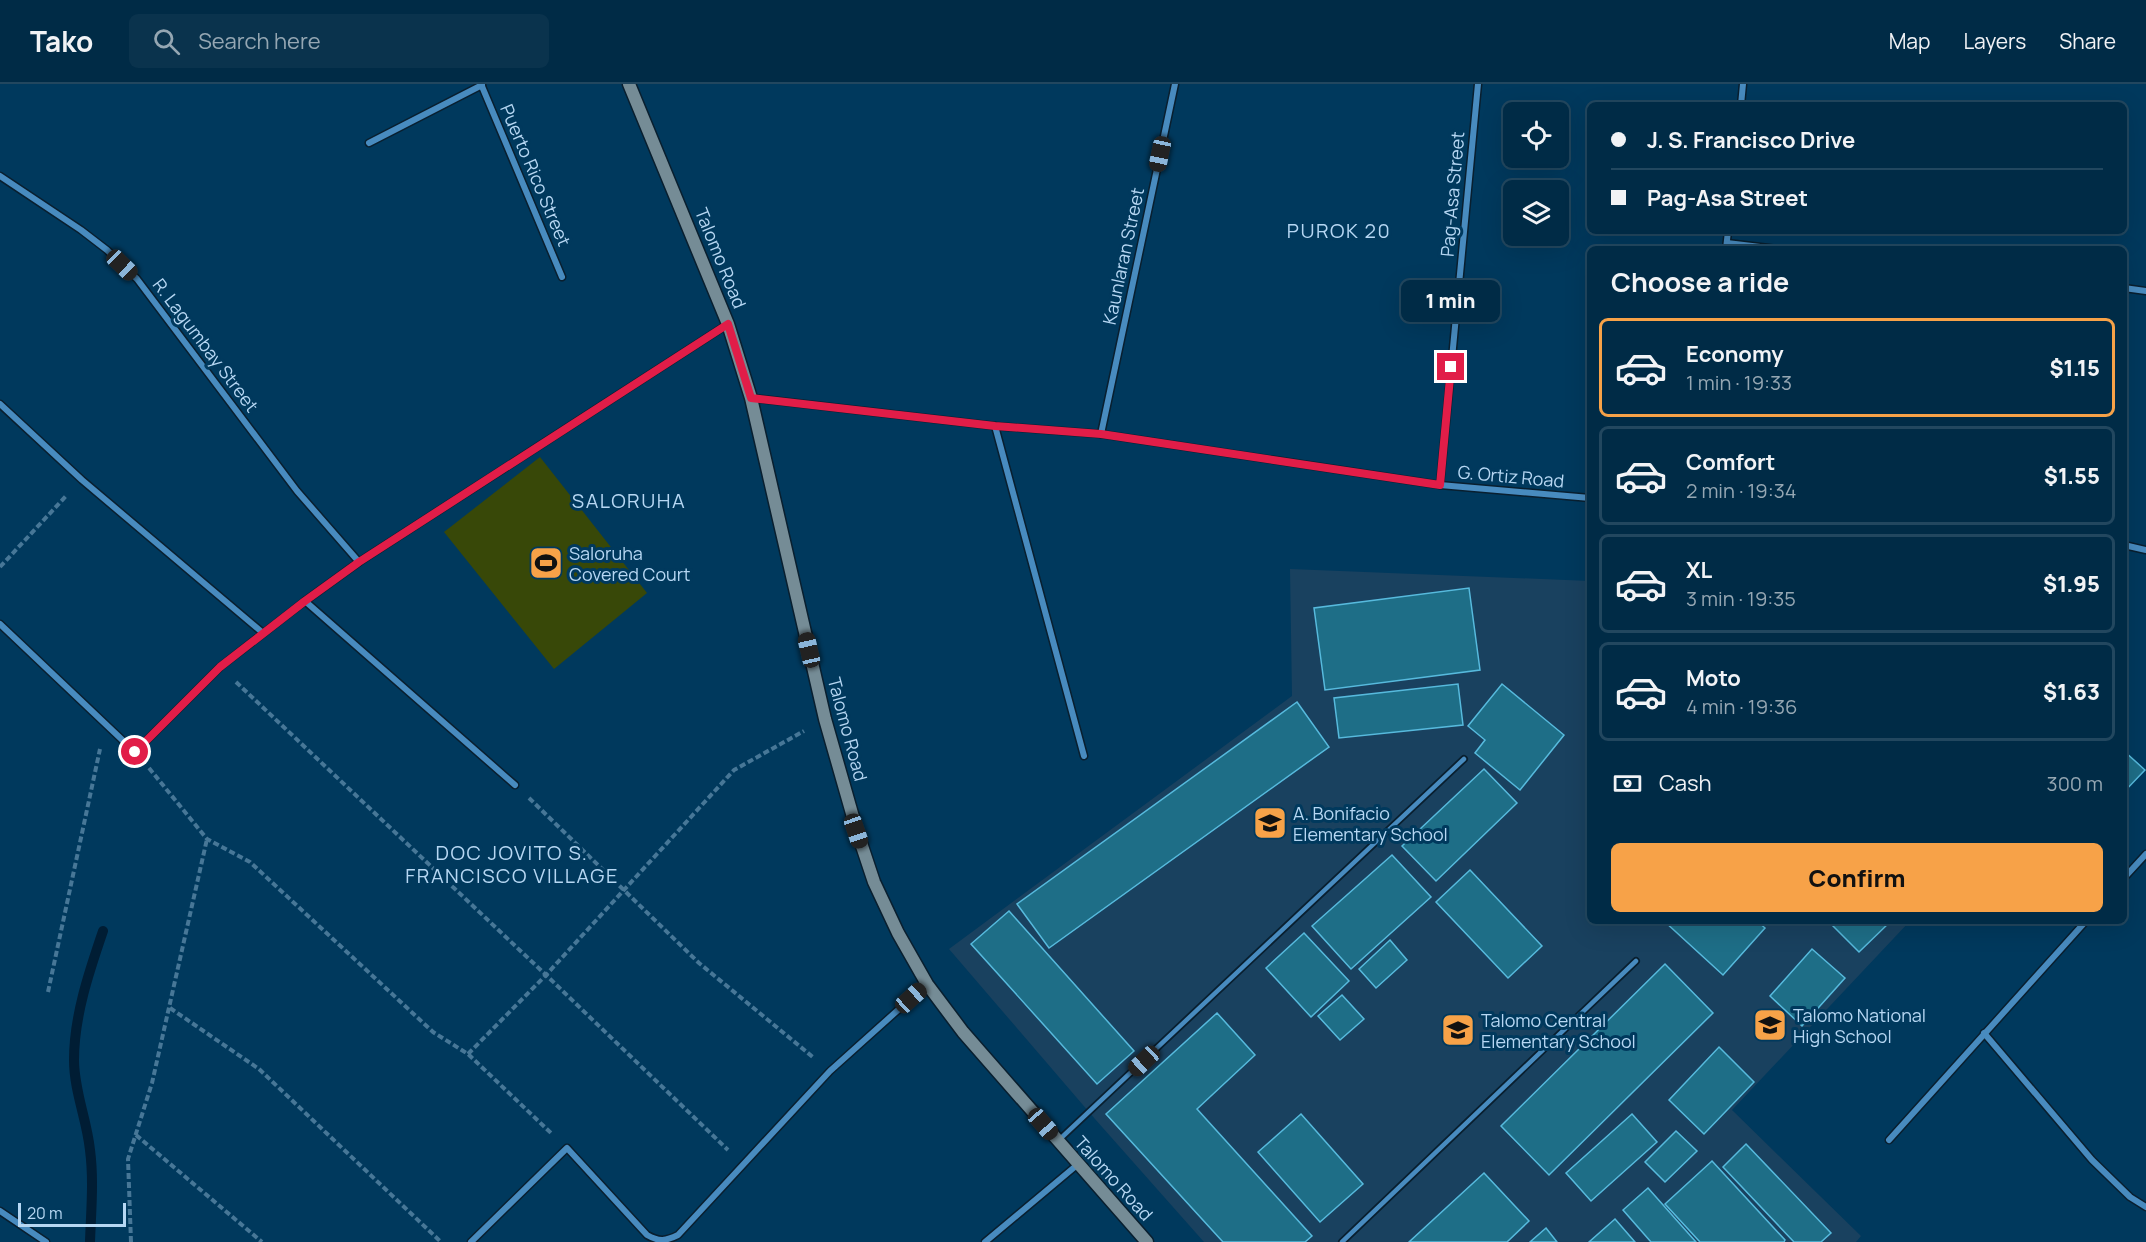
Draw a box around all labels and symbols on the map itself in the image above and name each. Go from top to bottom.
street label: Puerto Rico Street [495,100,577,250]
street label: Pag-Asa Street [1435,130,1469,258]
car [1147,135,1173,173]
street label: Kaunlaran Street [1097,185,1149,327]
street label: Talomo Road [690,204,752,312]
district label: PUROK 20 [1287,217,1391,244]
car [103,246,141,284]
street label: R. Lagumbay Street [148,273,264,417]
callout: 1 min [1402,280,1500,322]
route end [1437,353,1464,380]
street label: G. Ortiz Road [1457,459,1565,493]
district label: SALORUHA [572,487,686,514]
place label: Saloruha Covered Court [569,541,690,586]
sports icon: Saloruha Covered Court [528,545,564,581]
car [796,630,822,670]
street label: Talomo Road [823,674,873,784]
route start [121,738,148,765]
place label: A. Bonifacio Elementary School [1293,801,1448,846]
school or university icon: A. Bonifacio Elementary School [1252,805,1288,841]
car [842,811,870,851]
district label: DOC JOVITO S. FRANCISCO VILLAGE [405,839,619,889]
car [892,979,930,1017]
place label: Talomo National High School [1793,1003,1926,1048]
school or university icon: Talomo National High School [1752,1007,1788,1043]
place label: Talomo Central Elementary School [1481,1008,1636,1053]
school or university icon: Talomo Central Elementary School [1440,1012,1476,1048]
car [1125,1042,1163,1080]
car [1024,1105,1062,1143]
street label: Talomo Road [1069,1130,1159,1226]
scale bar [18,1200,126,1228]

